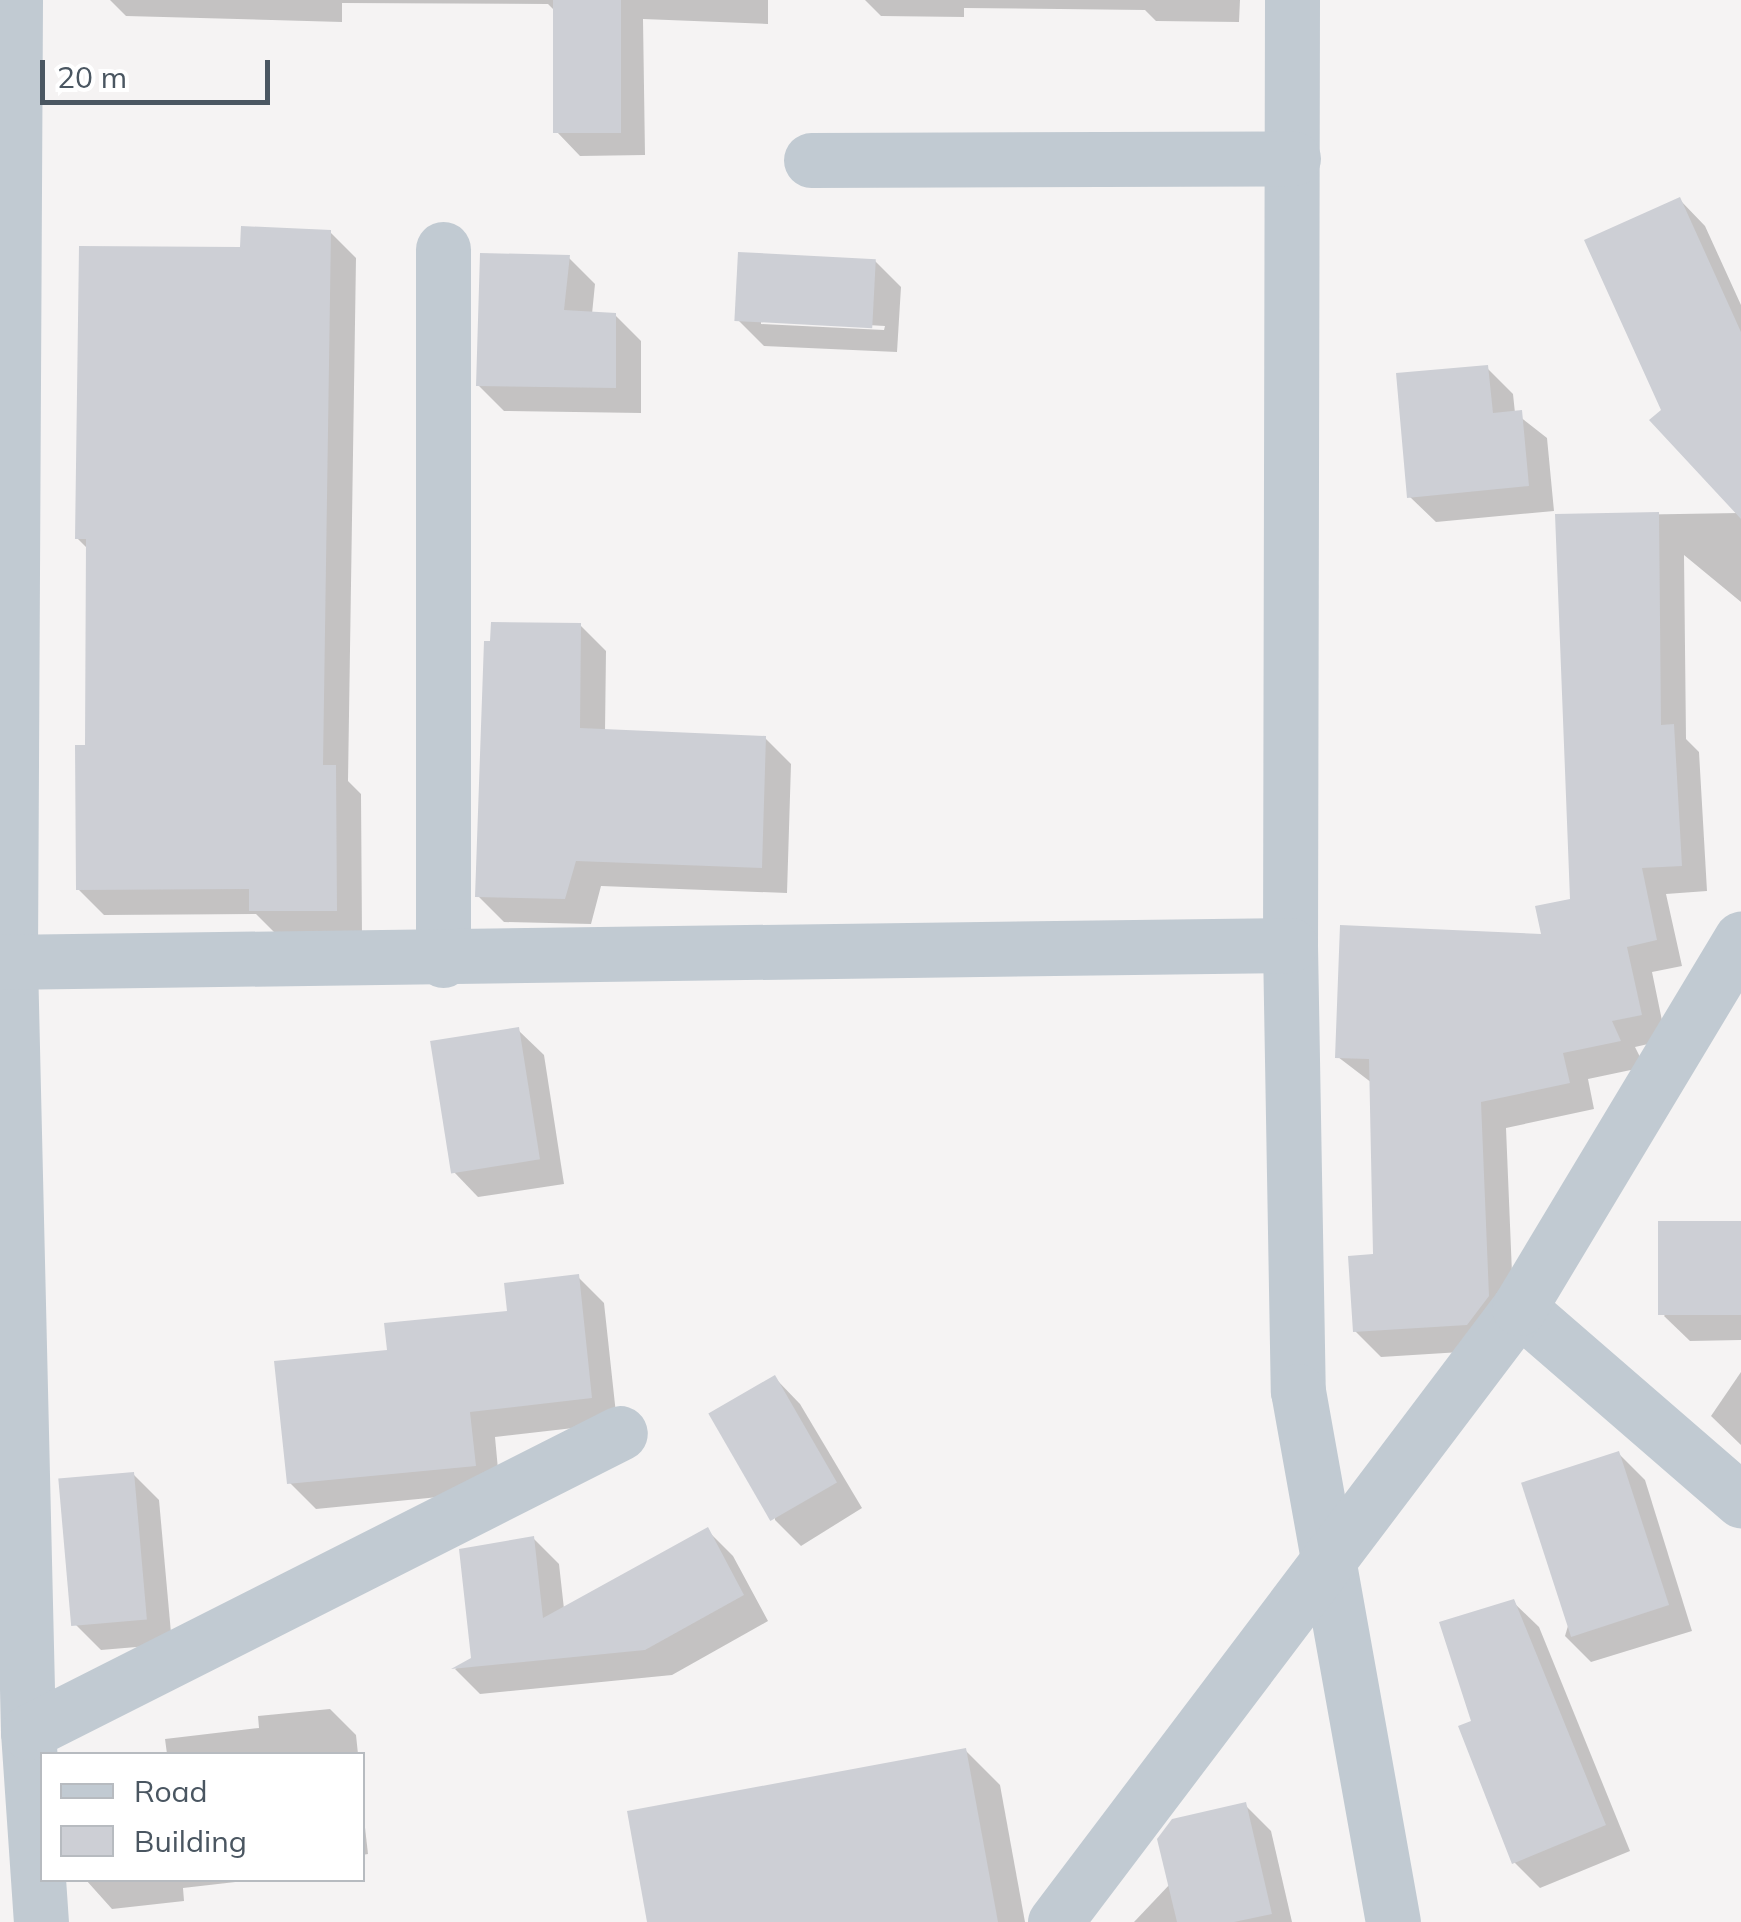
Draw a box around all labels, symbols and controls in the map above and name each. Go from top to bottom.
scale bar [45,40,275,102]
text: 20 m [57,58,127,96]
legend [40,1752,365,1882]
text: Road [134,1772,208,1810]
text: Building [134,1822,247,1860]

